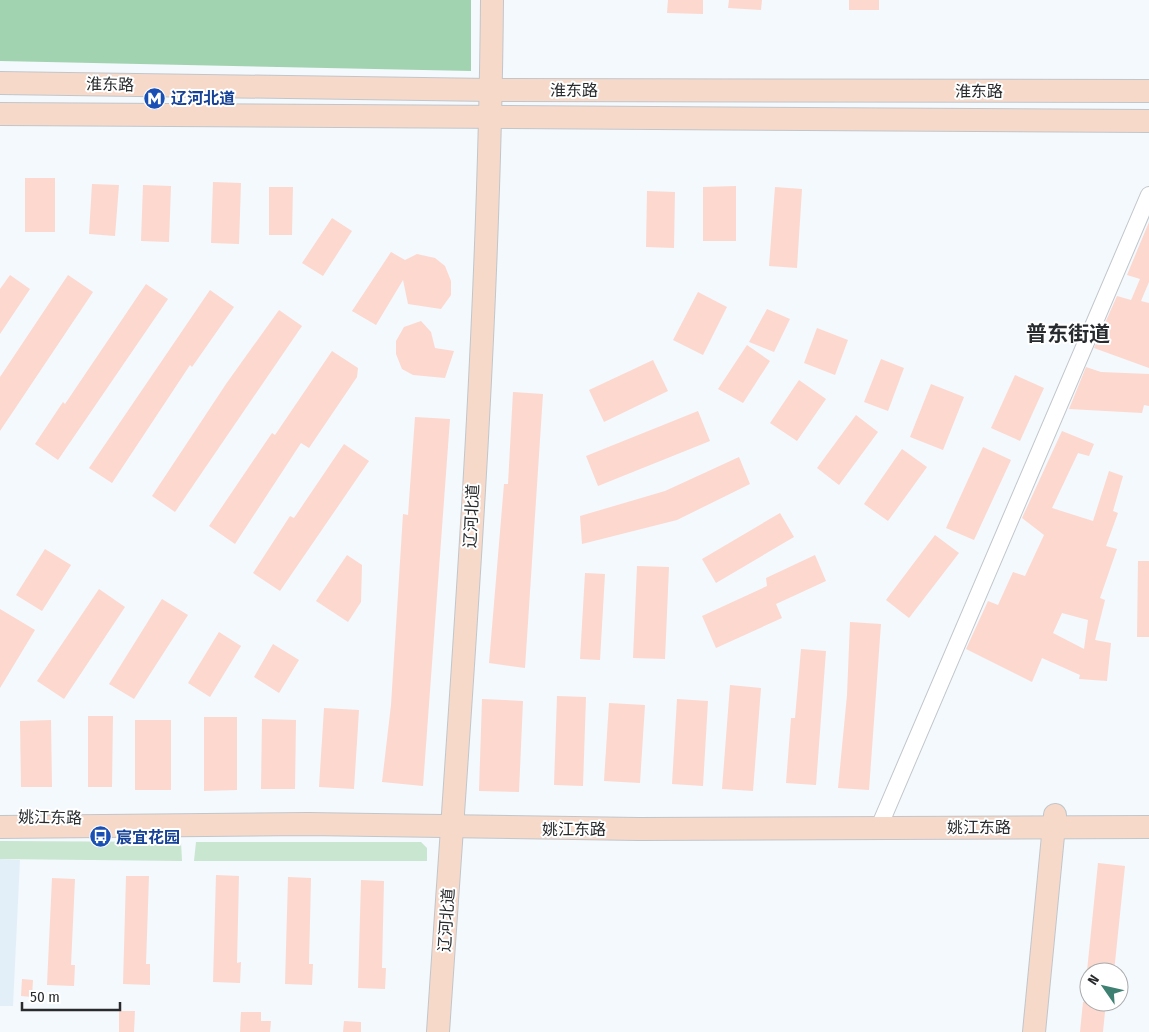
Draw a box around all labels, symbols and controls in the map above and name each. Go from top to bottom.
street label: 淮东路 [86,75,134,94]
street label: 淮东路 [550,81,598,100]
street label: 淮东路 [955,82,1003,101]
metro station icon: 辽河北道 [143,86,167,110]
place label: 辽河北道 [171,89,235,108]
district label: 普东街道 [1026,321,1110,347]
street label: 辽河北道 [460,484,483,548]
street label: 姚江东路 [18,807,82,828]
street label: 姚江东路 [947,818,1011,837]
street label: 姚江东路 [542,820,606,839]
bus stop icon: 宸宜花园 [88,825,112,849]
place label: 宸宜花园 [116,828,180,847]
street label: 辽河北道 [435,887,458,953]
north arrow [1079,962,1129,1012]
text: N [1084,972,1103,988]
scale bar [22,980,120,1012]
text: 50 m [30,988,60,1006]

